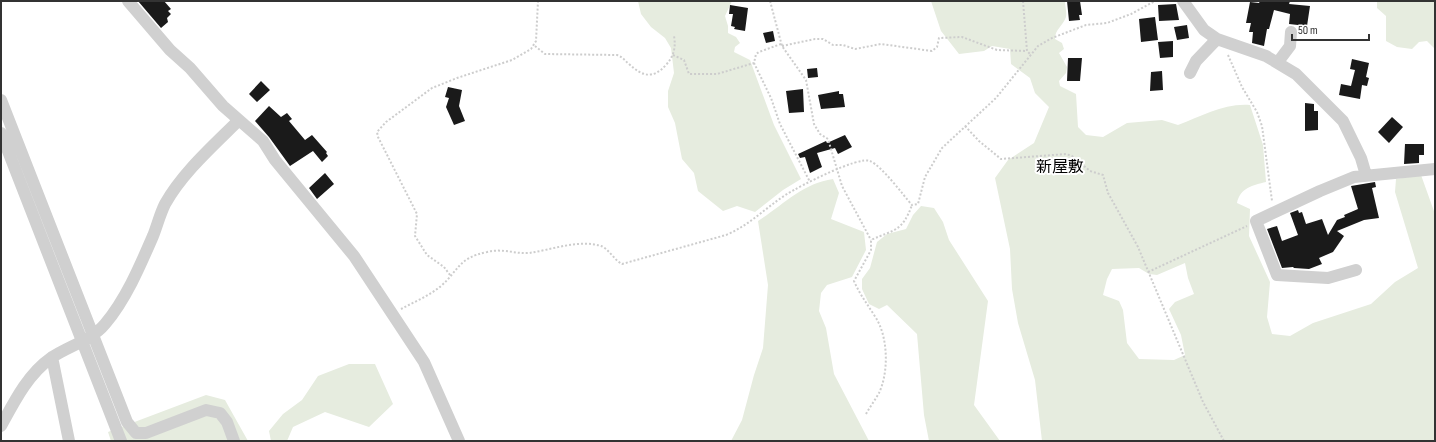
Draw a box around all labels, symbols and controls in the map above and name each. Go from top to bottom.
scale bar [1292,16,1369,42]
text: 50 m [1298,23,1318,38]
district label: 新屋敷 [1036,158,1084,177]

